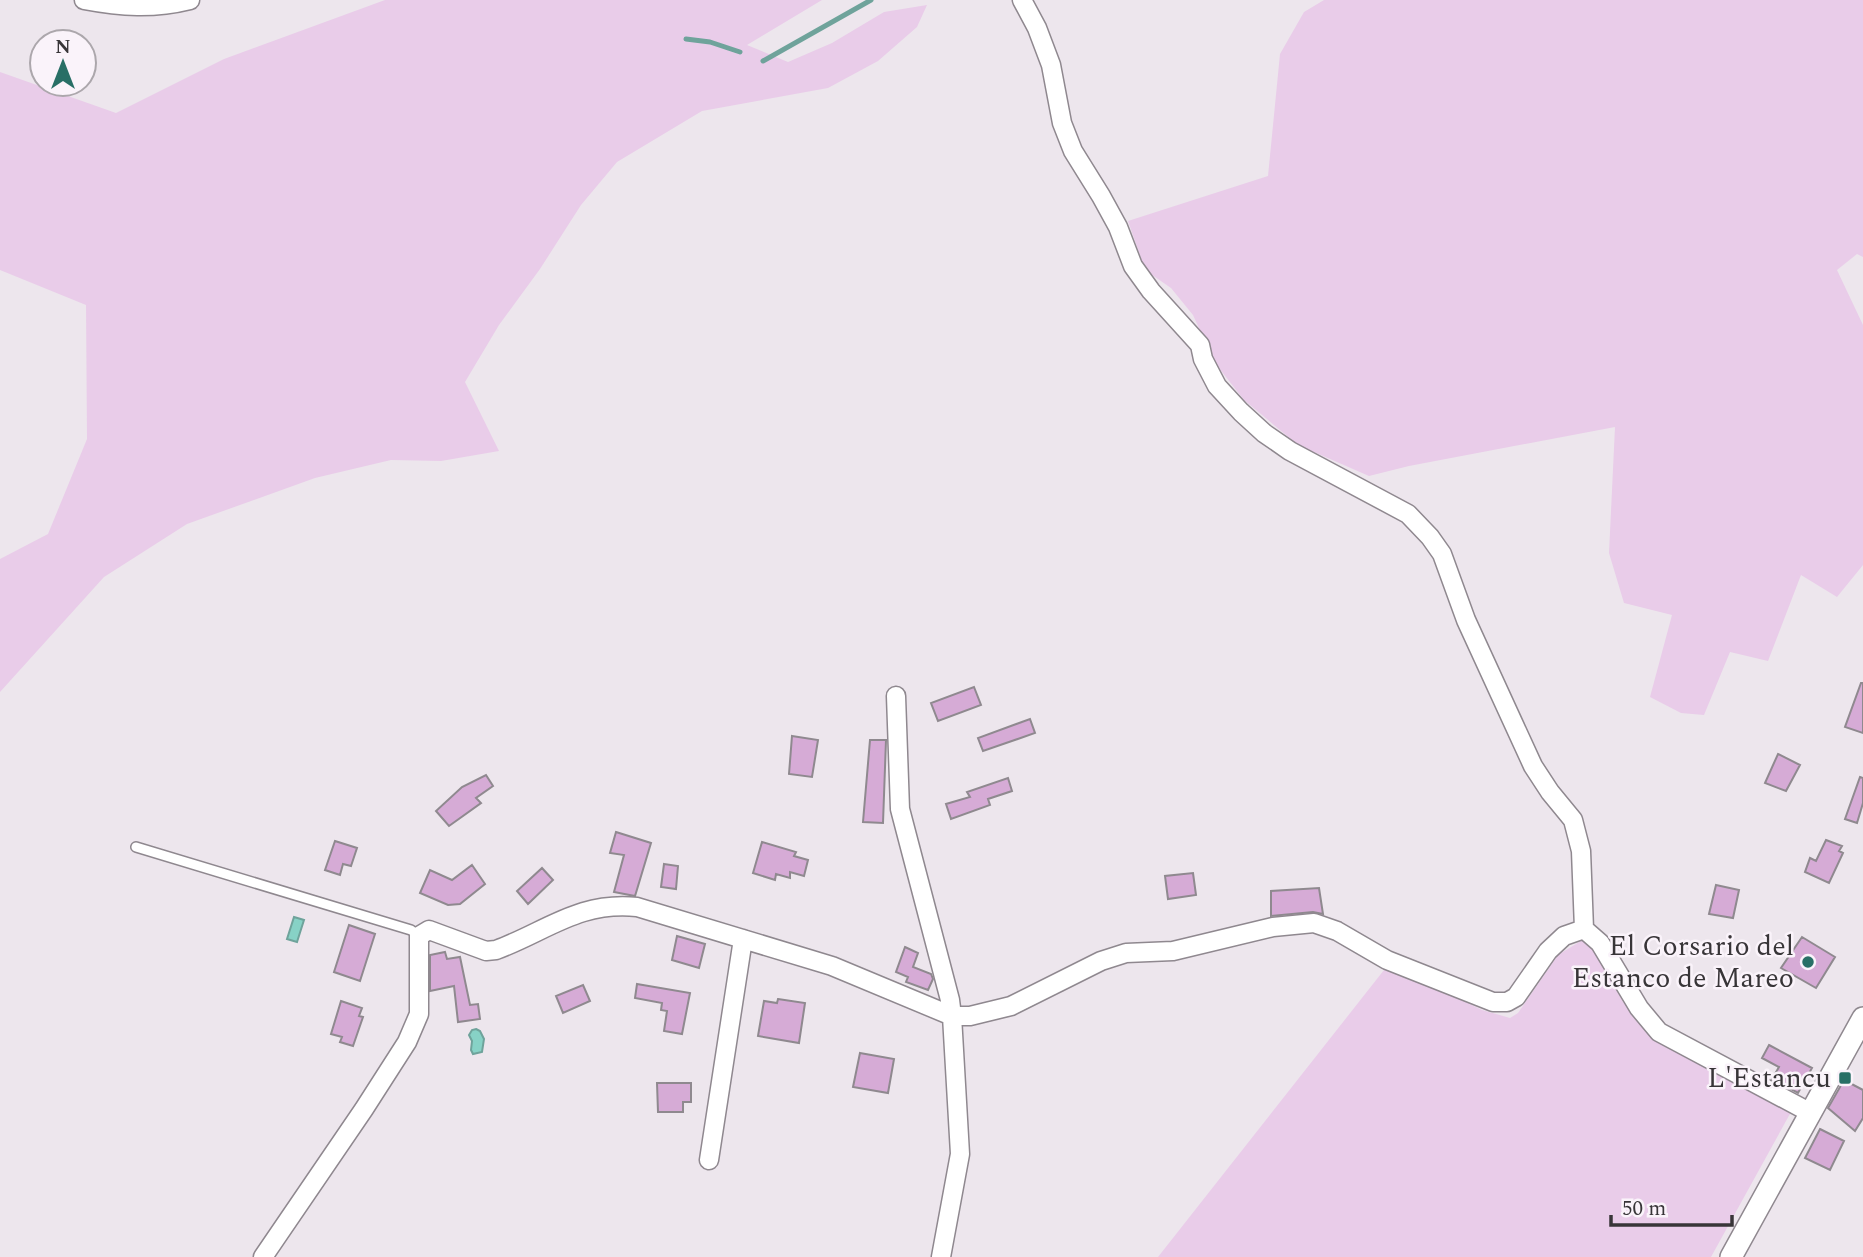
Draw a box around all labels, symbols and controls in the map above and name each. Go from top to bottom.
north arrow [28,28,98,98]
text: N [55,33,71,62]
place label: El Corsario del Estanco de Mareo [1572,925,1794,1000]
marker: El Corsario del Estanco de Mareo [1800,954,1816,970]
place label: L'Estancu [1707,1057,1831,1100]
marker: L'Estancu [1837,1070,1853,1086]
scale bar [1611,1184,1732,1228]
text: 50 m [1622,1193,1666,1225]

